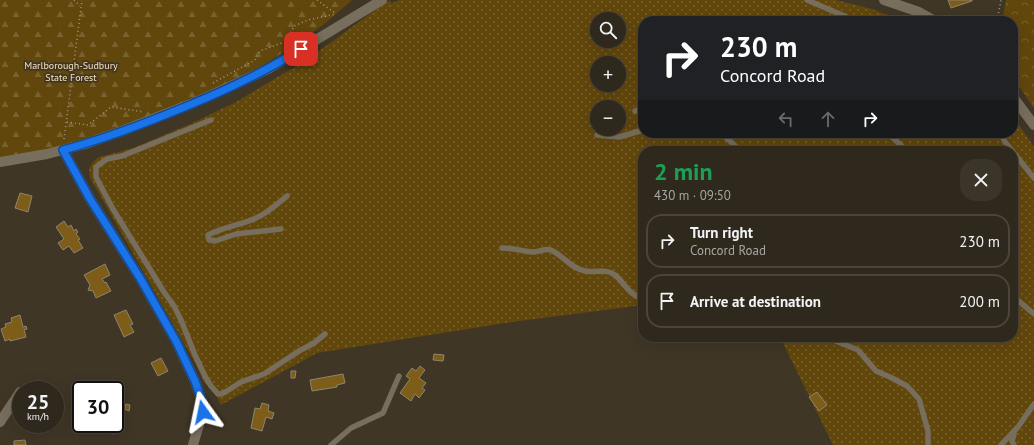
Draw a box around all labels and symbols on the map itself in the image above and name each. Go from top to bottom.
pin [284,32,318,66]
park label: Marlborough-Sudbury State Forest [24,59,118,84]
speed limit sign: 30 [72,381,124,433]
position arrow [182,391,224,433]

